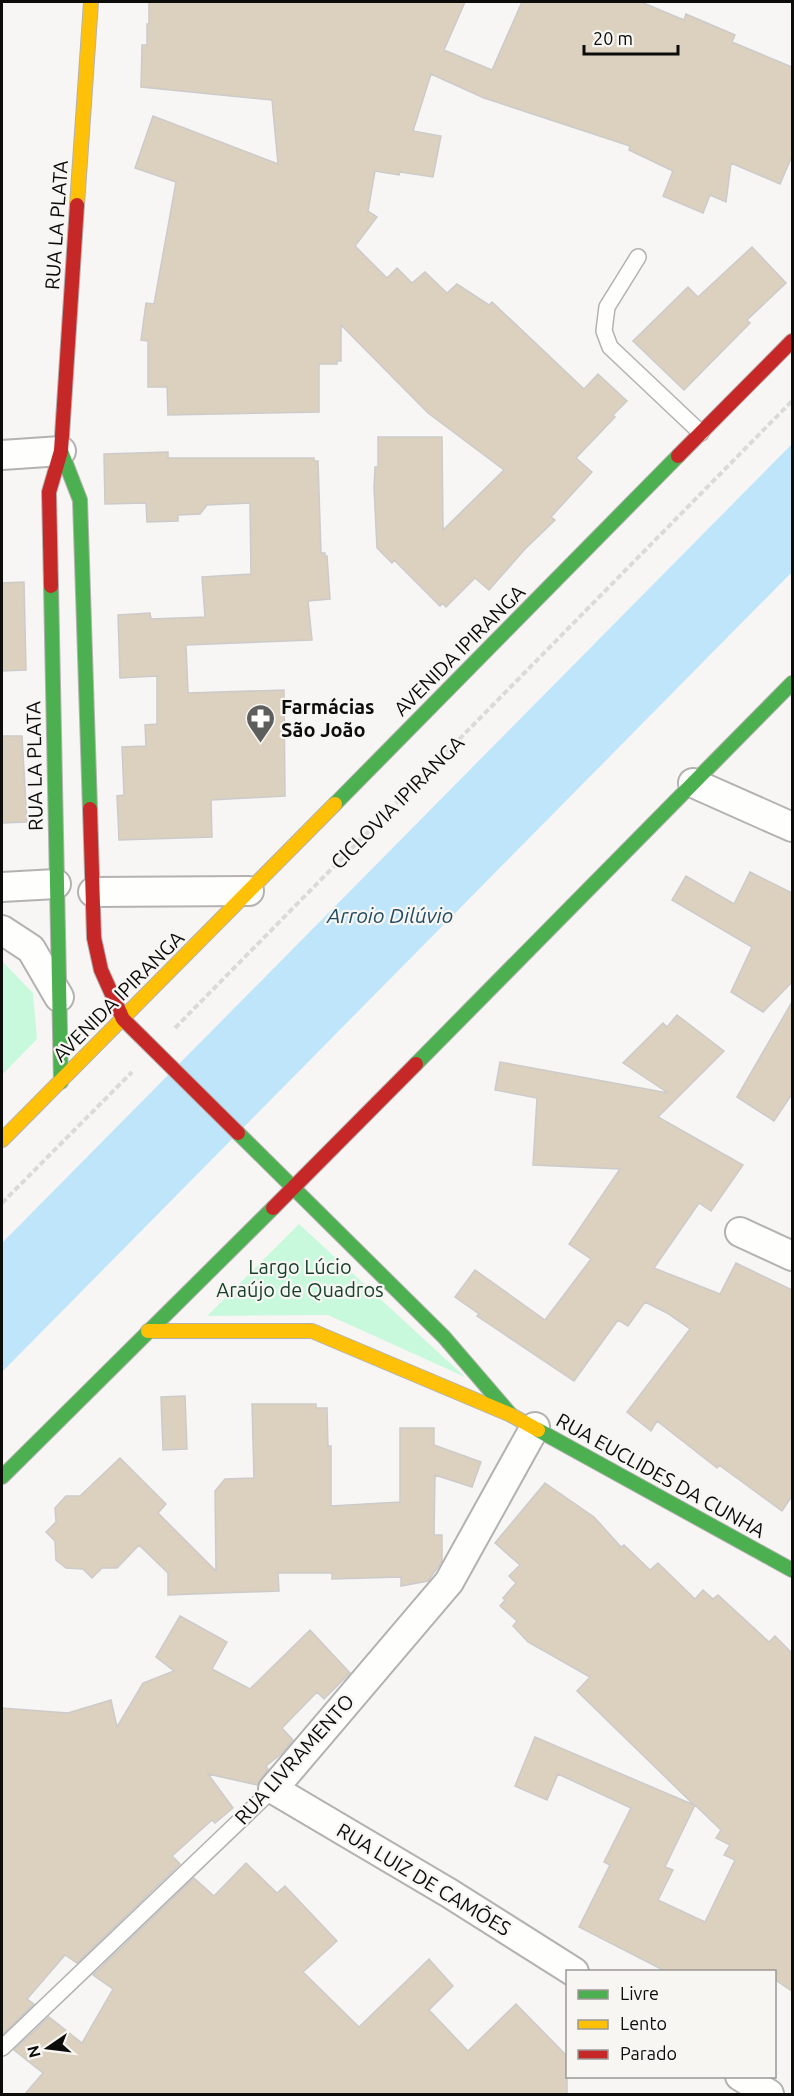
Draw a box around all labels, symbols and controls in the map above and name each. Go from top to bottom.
scale bar [584,18,678,56]
text: 20 m [593,28,633,48]
street label: RUA LA PLATA [40,160,72,290]
street label: AVENIDA IPIRANGA [389,580,529,720]
place label: Farmácias São João [281,695,375,741]
street label: RUA LA PLATA [21,701,47,831]
pharmacy icon: Farmácias São João [244,702,276,744]
street label: CICLOVIA IPIRANGA [326,731,468,873]
water label: Arroio Dilúvio [326,903,453,927]
street label: AVENIDA IPIRANGA [48,926,188,1066]
park label: Largo Lúcio Araújo de Quadros [216,1255,384,1301]
street label: RUA EUCLIDES DA CUNHA [553,1408,769,1542]
street label: RUA LIVRAMENTO [230,1689,358,1829]
street label: RUA LUIZ DE CAMÕES [333,1817,516,1940]
legend [566,1970,776,2078]
text: Livre [620,1983,659,2003]
text: Lento [620,2013,667,2033]
north arrow [18,2018,78,2078]
text: Parado [620,2043,677,2063]
text: N [23,2044,44,2060]

